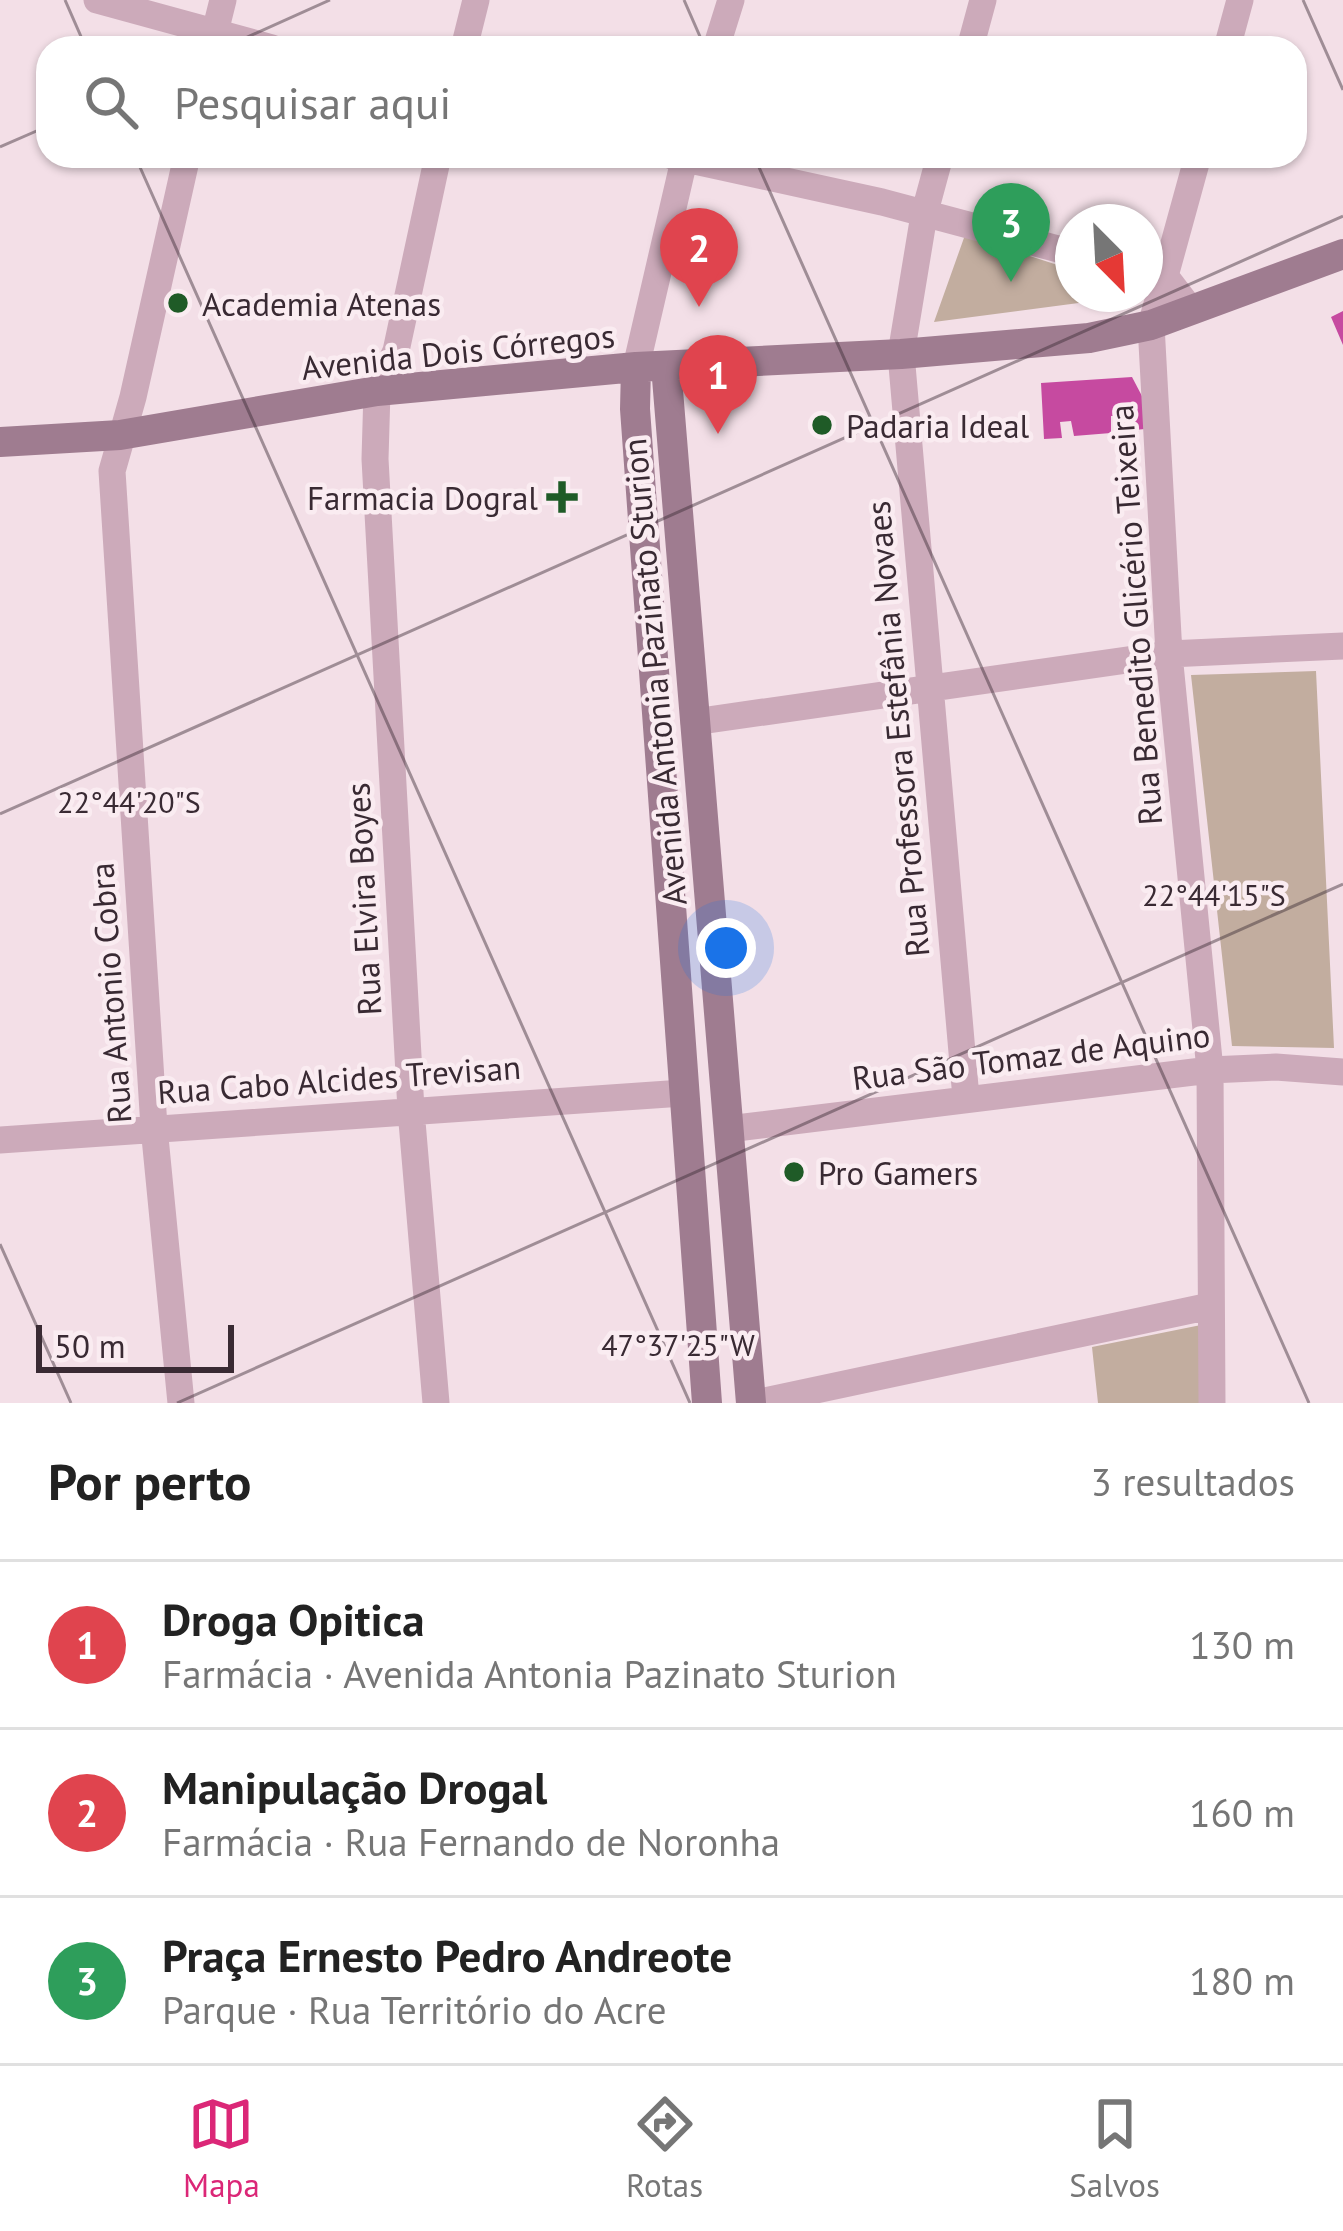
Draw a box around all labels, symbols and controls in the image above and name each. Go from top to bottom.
search box [36,36,1307,168]
icon: search [78,69,144,135]
text: Pesquisar aqui [174,73,451,131]
pin: 3 [972,183,1050,282]
north arrow [1055,204,1163,312]
pin: 2 [660,208,738,307]
place label: Academia Atenas [202,282,441,325]
marker: Academia Atenas [165,290,191,316]
street label: Avenida Dois Córregos [299,313,617,389]
pin: 1 [679,335,757,434]
street label: Rua Benedito Glicério Teixeira [1099,403,1171,827]
place label: Padaria Ideal [846,404,1030,447]
marker: Padaria Ideal [809,412,835,438]
street label: Avenida Antonia Pazinato Sturion [612,437,696,907]
place label: Farmacia Dogral [307,476,538,519]
marker: Farmacia Dogral [549,484,575,510]
street label: Rua Professora Estefânia Novaes [856,499,938,959]
text: 22°44'20"S [57,782,201,821]
street label: Rua Elvira Boyes [335,782,391,1016]
street label: Rua Antonio Cobra [79,861,141,1125]
text: 22°44'15"S [1142,875,1286,914]
your location [696,918,756,978]
street label: Rua São Tomaz de Aquino [850,1013,1212,1099]
street label: Rua Cabo Alcides Trevisan [156,1045,522,1113]
place label: Pro Gamers [818,1151,978,1194]
marker: Pro Gamers [781,1159,807,1185]
scale bar [36,1319,234,1372]
text: 50 m [54,1324,126,1367]
text: 47°37'25"W [601,1325,755,1364]
text: Por perto [48,1448,251,1514]
text: 3 resultados [1091,1456,1295,1507]
text: Droga Opitica [162,1590,425,1648]
text: 1 [76,1619,98,1670]
text: 130 m [1189,1619,1295,1670]
text: Farmácia · Avenida Antonia Pazinato Sturion [162,1648,897,1699]
text: Manipulação Drogal [162,1758,547,1816]
text: 2 [76,1787,98,1838]
text: 160 m [1189,1787,1295,1838]
text: Farmácia · Rua Fernando de Noronha [162,1816,780,1867]
text: Praça Ernesto Pedro Andreote [162,1926,732,1984]
text: 3 [76,1955,98,2006]
text: 180 m [1189,1955,1295,2006]
text: Parque · Rua Território do Acre [162,1984,667,2035]
tab: Mapa [183,2091,260,2206]
tab: Rotas [626,2091,703,2206]
tab: Salvos [1069,2091,1160,2206]

